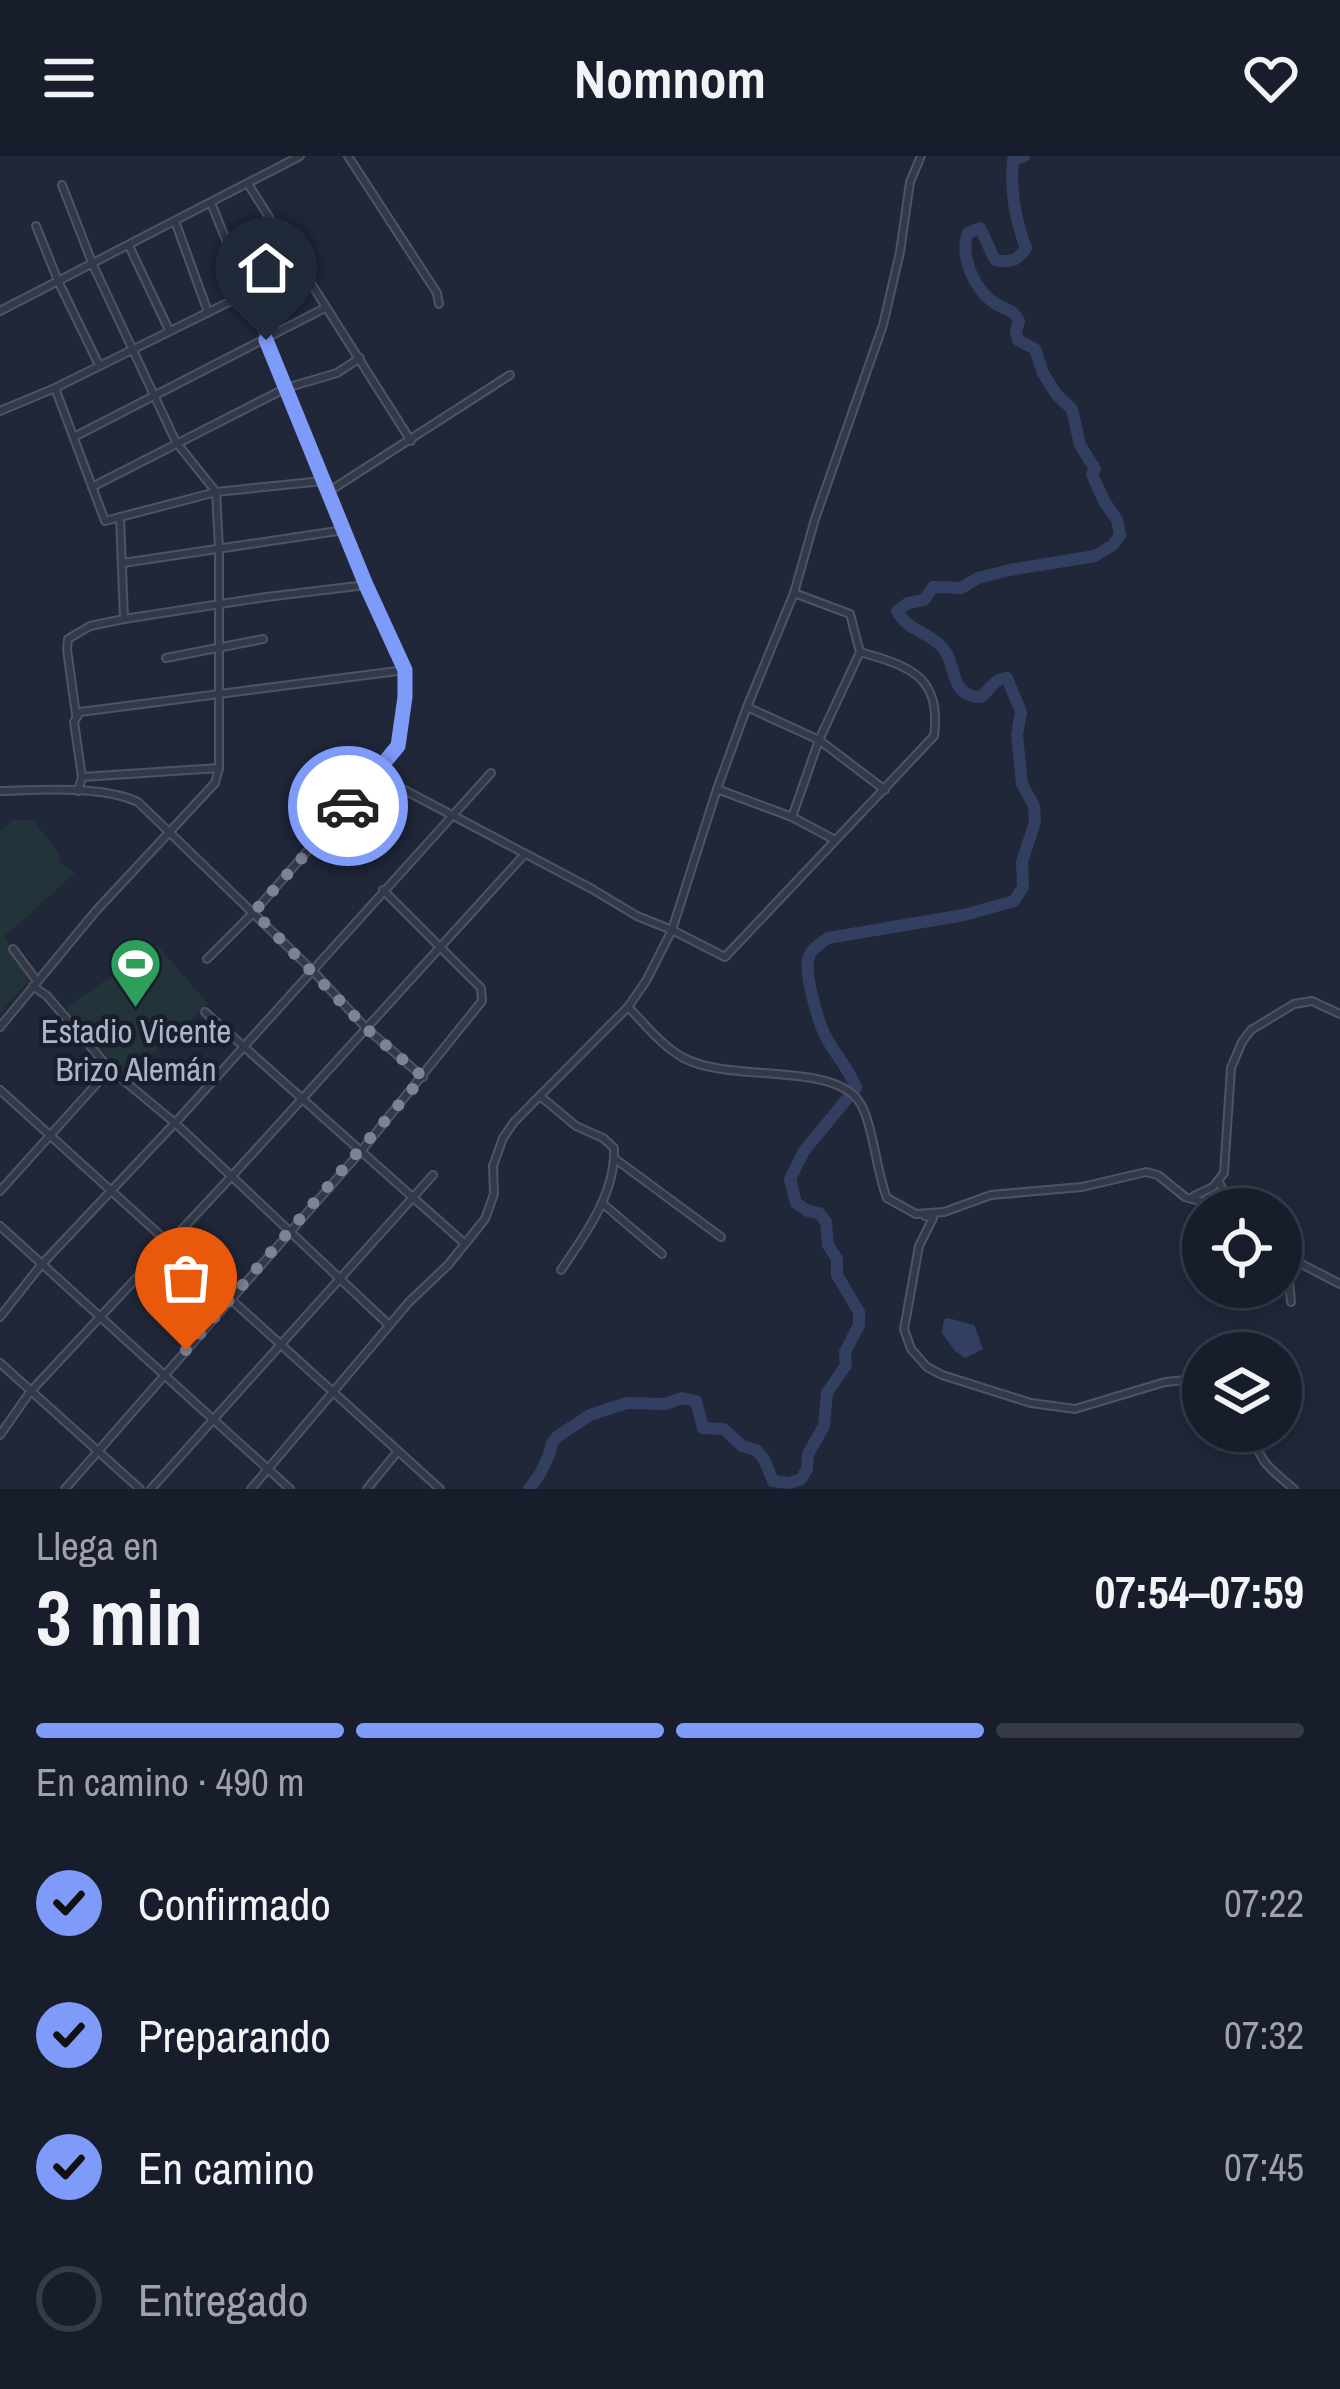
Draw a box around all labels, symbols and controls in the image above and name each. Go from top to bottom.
text: Nomnom [574,42,766,115]
icon: menu [36,45,102,111]
icon: heart [1238,45,1304,111]
pin [215,217,317,340]
icon: home [233,235,299,301]
courier [288,746,408,866]
icon: car [315,773,381,839]
sports icon: Estadio Vicente Brizo Alemán [108,936,164,1010]
place label: Estadio Vicente Brizo Alemán [41,1009,231,1091]
map controls [1182,1188,1302,1452]
button: locate [1182,1188,1302,1308]
pin [135,1227,237,1350]
icon: bag [153,1245,219,1311]
button: layers [1182,1332,1302,1452]
text: Llega en [36,1520,159,1572]
text: 07:54–07:59 [1095,1561,1304,1622]
text: 3 min [36,1564,203,1669]
text: En camino · 490 m [36,1756,304,1808]
icon: check [36,1870,102,1936]
text: Confirmado [138,1873,331,1934]
text: 07:22 [1224,1877,1304,1929]
icon: check [36,2002,102,2068]
text: Preparando [138,2005,331,2066]
text: 07:32 [1224,2009,1304,2061]
icon: check [36,2134,102,2200]
text: En camino [138,2137,314,2198]
text: 07:45 [1224,2141,1304,2193]
text: Entregado [138,2269,308,2330]

